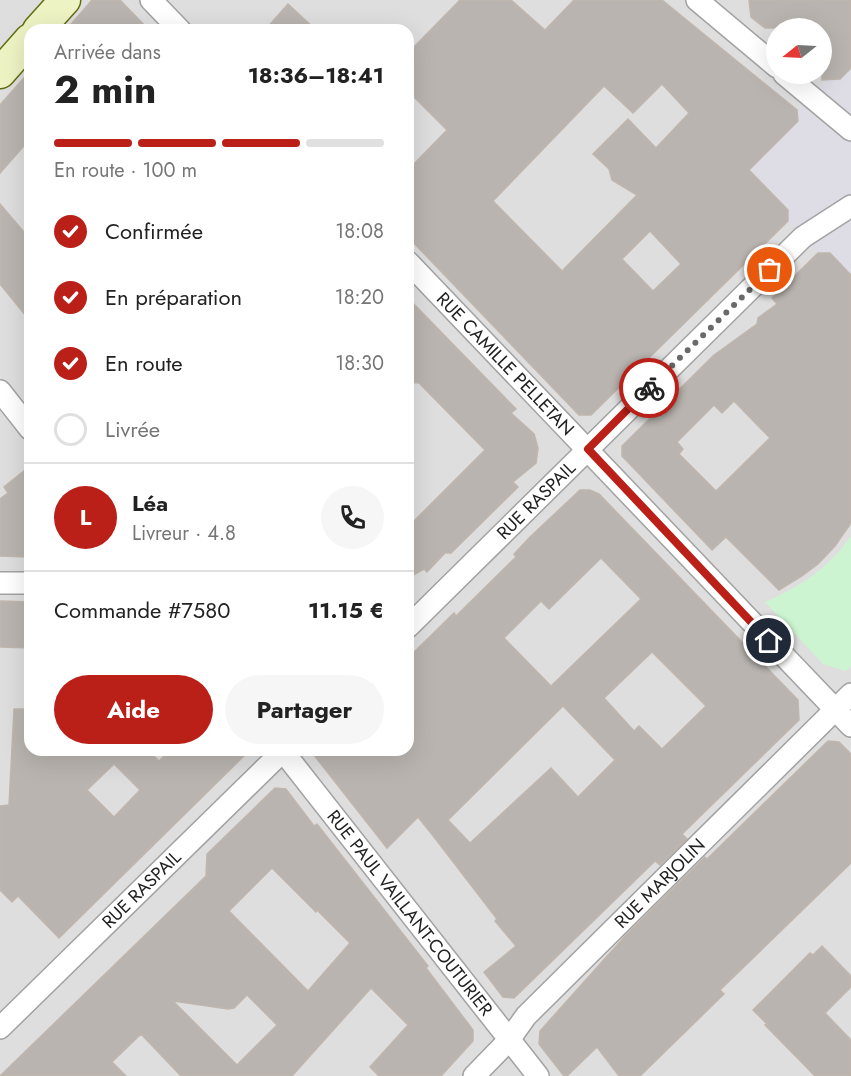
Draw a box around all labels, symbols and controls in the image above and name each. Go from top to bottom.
north arrow [766,18,832,84]
map controls [766,18,832,84]
text: Arrivée dans [54,38,161,67]
text: 18:36–18:41 [248,59,384,91]
text: 2 min [54,61,156,118]
text: En route · 100 m [54,156,197,185]
icon: check [54,215,87,248]
text: Confirmée [105,215,203,247]
text: 18:08 [335,217,384,246]
pin [744,244,795,295]
icon: bag [753,253,786,286]
icon: check [54,281,87,314]
text: En préparation [105,281,242,313]
text: 18:20 [335,283,384,312]
street label: RUE CAMILLE PELLETAN [431,286,580,441]
icon: check [54,347,87,380]
text: En route [105,347,183,379]
text: 18:30 [335,349,384,378]
courier [619,358,679,418]
icon: bike [633,372,666,405]
text: Livrée [105,413,160,445]
street label: RUE RASPAIL [491,456,581,545]
button: phone [321,486,384,549]
text: Léa [132,487,168,519]
text: L [80,501,91,533]
text: Livreur · 4.8 [132,519,236,548]
text: Commande #7580 [54,594,231,626]
text: 11.15 € [308,594,384,626]
pin [743,615,794,666]
icon: home [752,624,785,657]
button: Aide [54,675,213,744]
button: Partager [225,675,384,744]
street label: RUE PAUL VAILLANT-COUTURIER [321,804,499,1021]
street label: RUE MARJOLIN [609,833,711,934]
street label: RUE RASPAIL [96,845,187,934]

